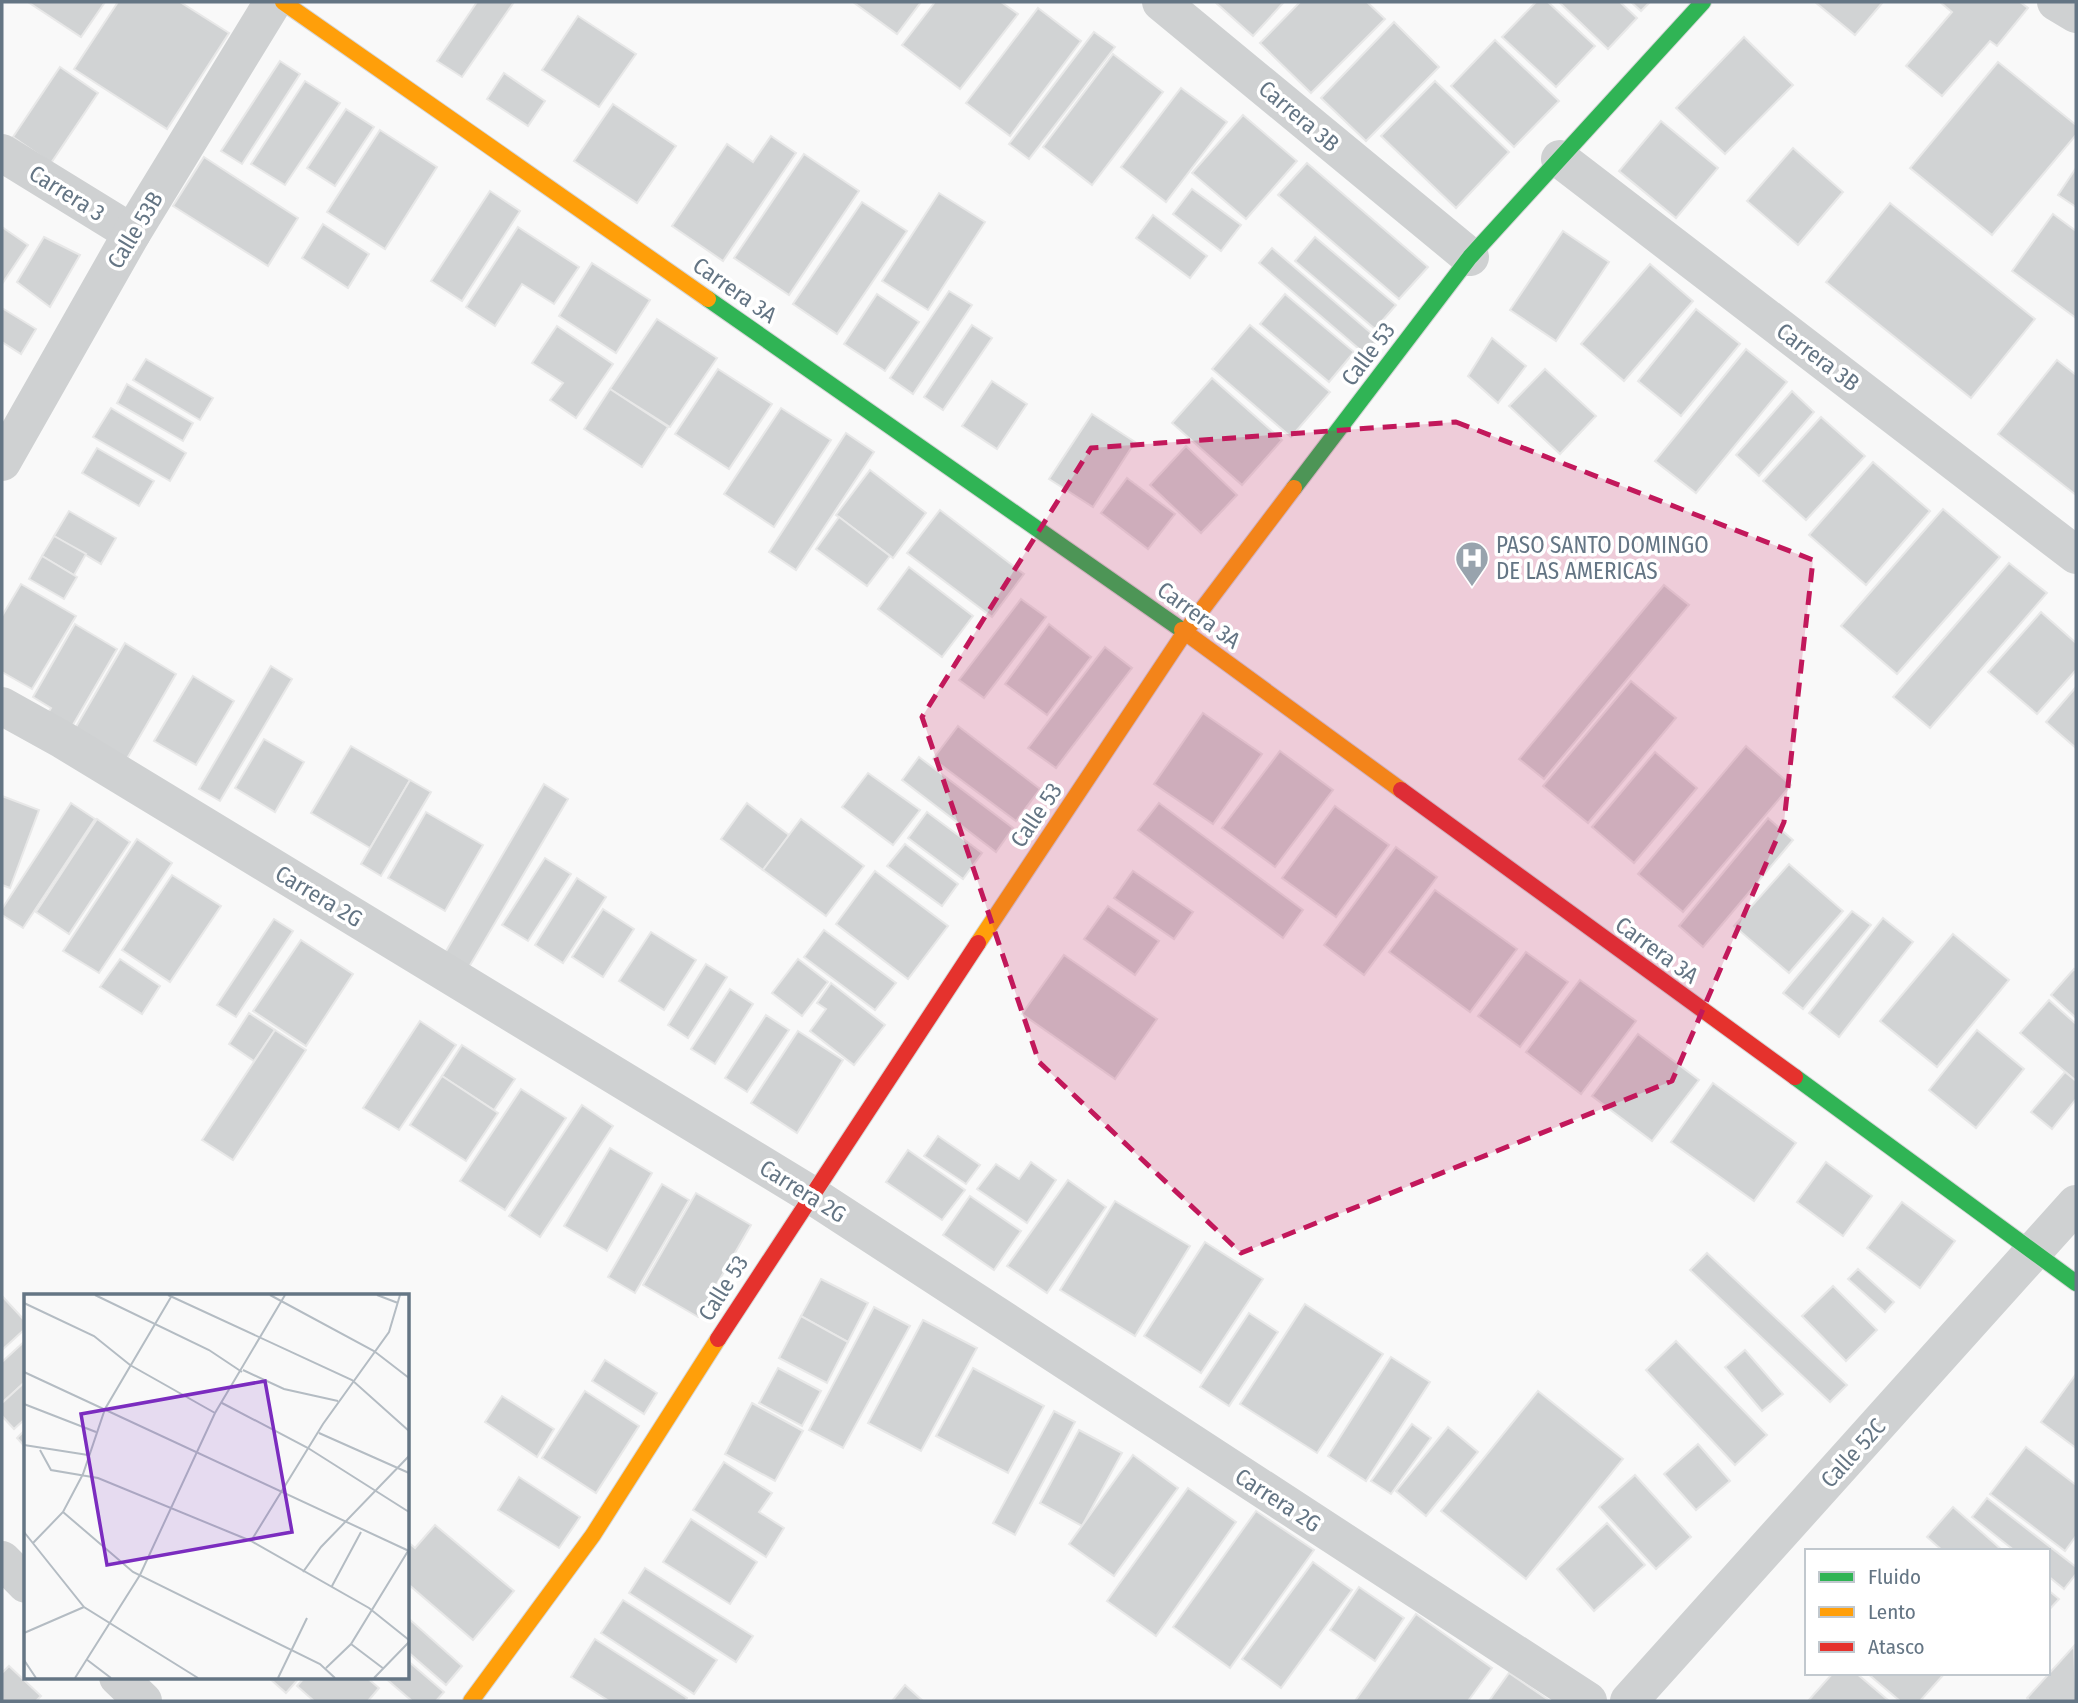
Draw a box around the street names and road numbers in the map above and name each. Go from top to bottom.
street label: Carrera 3B [1253,74,1345,158]
street label: Carrera 3 [24,159,110,227]
street label: Calle 53B [101,187,169,273]
street label: Carrera 3A [688,251,782,329]
street label: Calle 53 [1335,317,1401,391]
street label: Carrera 3B [1771,317,1865,397]
street label: Carrera 3A [1152,575,1246,655]
street label: Calle 53 [1004,777,1068,853]
street label: Carrera 2G [270,859,368,933]
street label: Carrera 3A [1610,910,1704,990]
street label: Carrera 2G [755,1154,851,1228]
street label: Calle 53 [692,1250,754,1326]
street label: Calle 52C [1815,1412,1891,1493]
street label: Carrera 2G [1230,1462,1326,1538]

